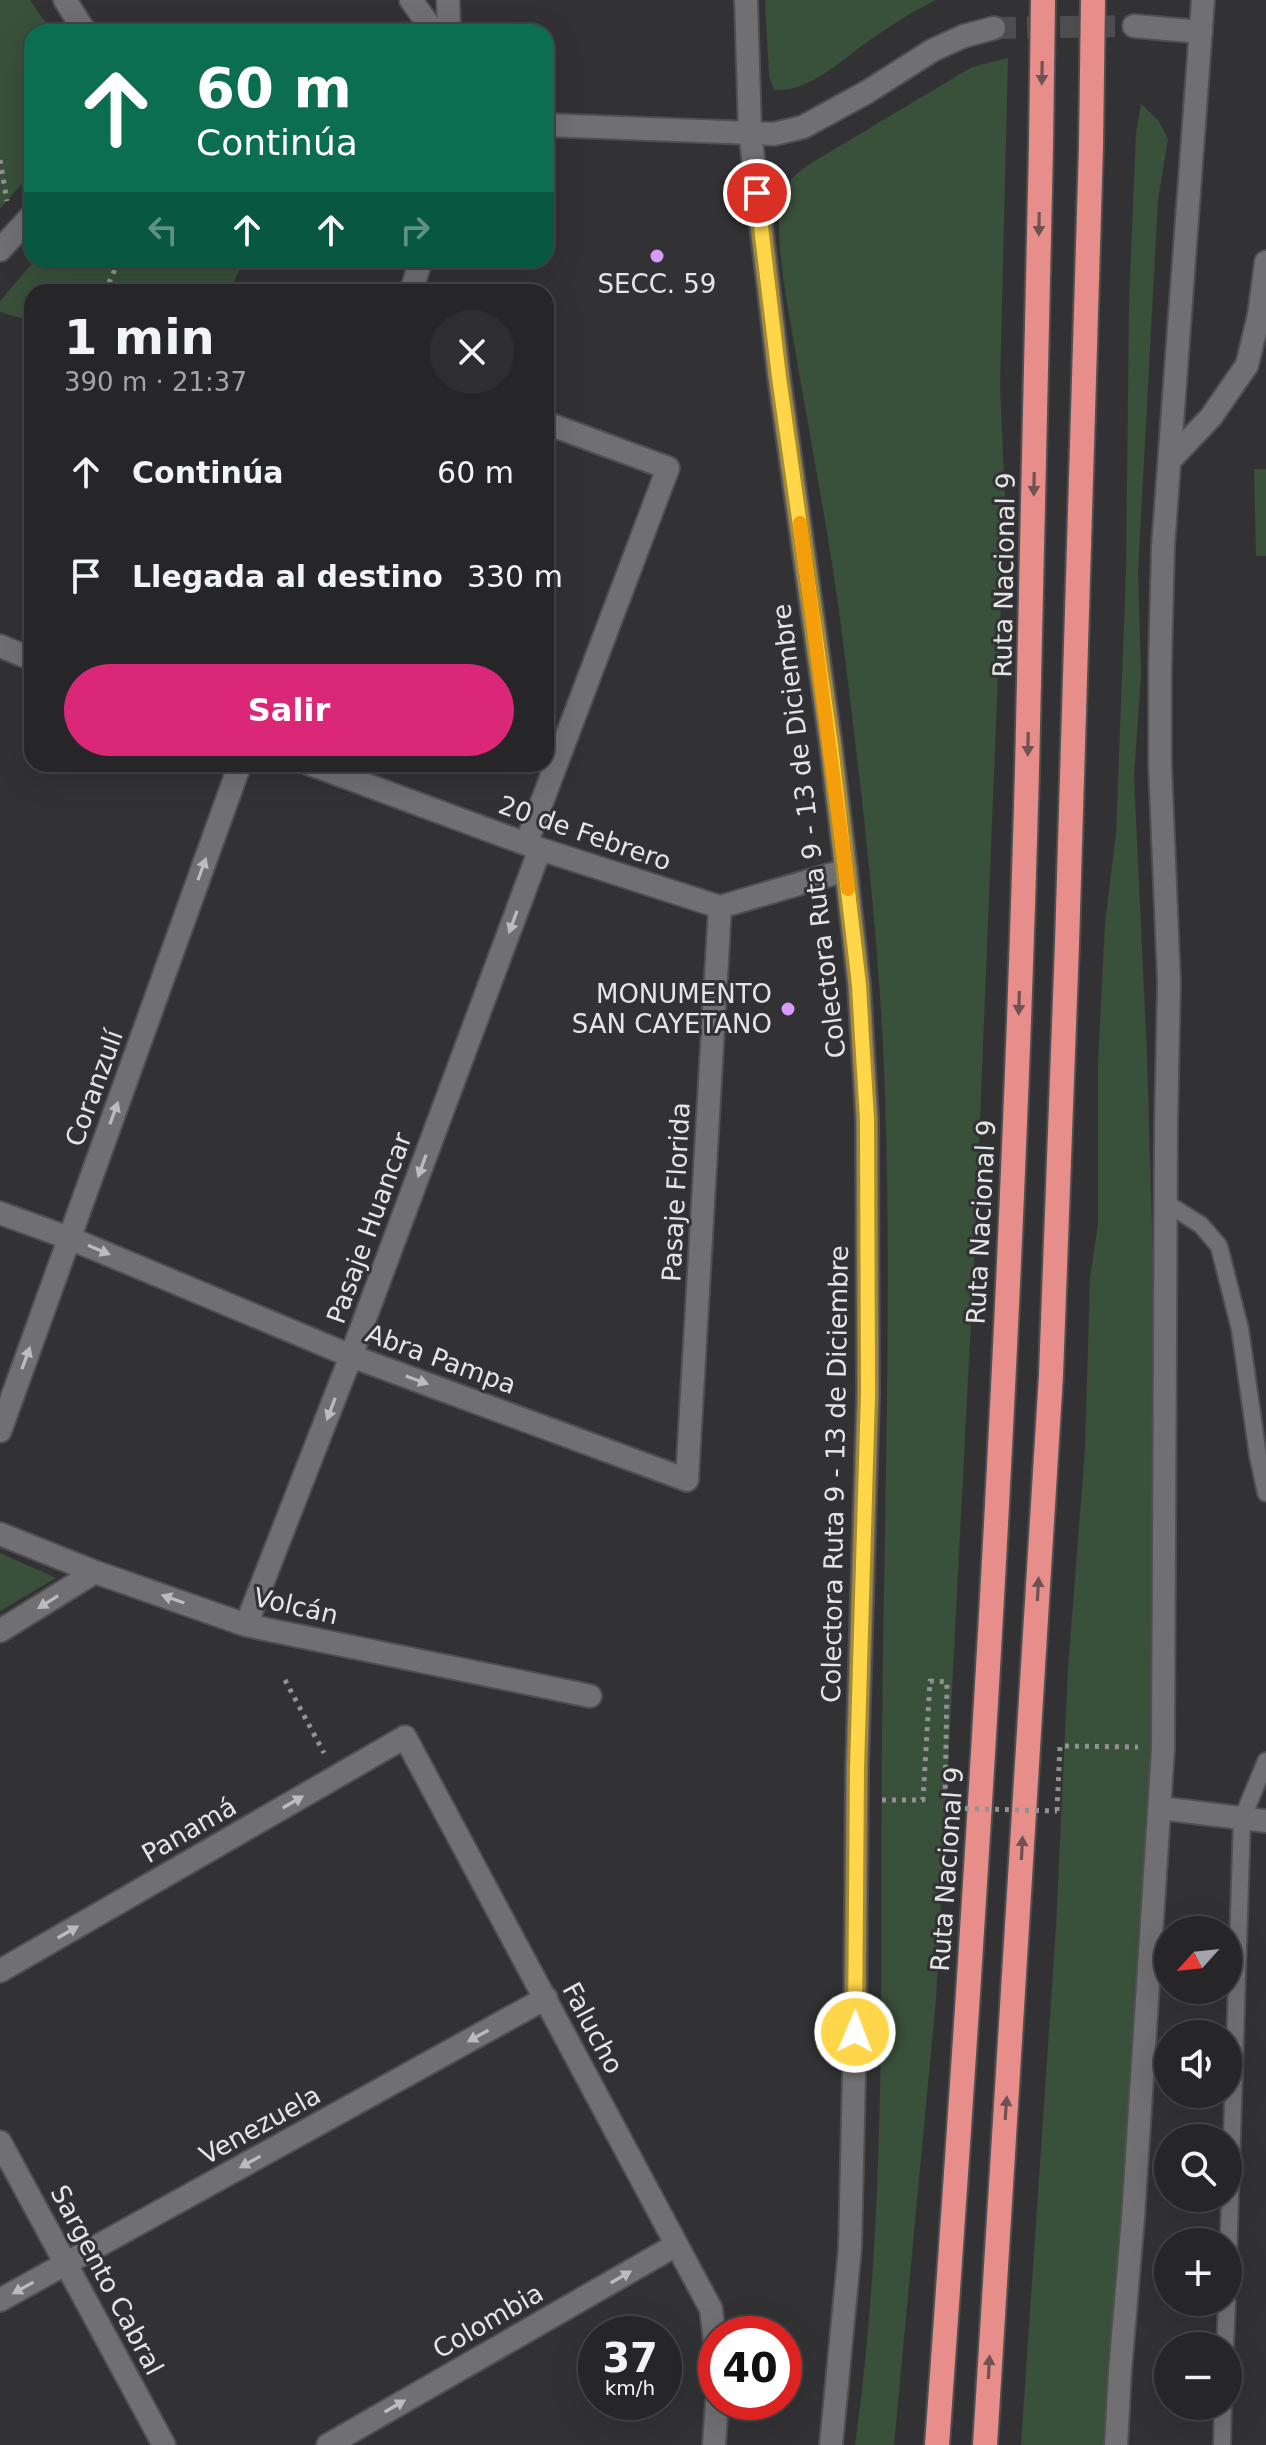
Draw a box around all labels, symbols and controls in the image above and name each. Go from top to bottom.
text: 60 m [196,55,352,120]
icon: ahead [64,56,168,160]
one-way arrow [1035,61,1048,86]
text: Continúa [196,122,358,163]
pin [723,159,791,227]
icon: arrive [735,171,779,215]
icon: left [141,208,185,252]
icon: ahead [225,208,269,252]
icon: ahead [309,208,353,252]
icon: right [393,208,437,252]
one-way arrow [1033,212,1046,237]
marker: SECC. 59 [648,247,666,265]
place label: SECC. 59 [598,269,716,299]
text: 1 min [64,309,215,365]
button: close [430,310,514,394]
text: 390 m · 21:37 [64,367,247,397]
icon: ahead [64,450,108,494]
text: Continúa [132,455,284,490]
text: 60 m [437,455,514,490]
street label: Ruta Nacional 9 [987,472,1021,678]
one-way arrow [1027,472,1040,497]
icon: arrive [64,554,108,598]
text: Llegada al destino [132,559,443,594]
text: 330 m [467,559,563,594]
street label: Colectora Ruta 9 - 13 de Diciembre [766,602,852,1060]
button: Salir [64,664,514,756]
one-way arrow [1022,732,1034,757]
street label: 20 de Febrero [495,789,675,877]
one-way arrow [197,857,209,881]
one-way arrow [506,910,519,934]
place label: MONUMENTO SAN CAYETANO [572,979,772,1039]
one-way arrow [1012,991,1025,1016]
marker: MONUMENTO SAN CAYETANO [779,1000,797,1018]
street label: Coranzulí [59,1025,129,1150]
one-way arrow [109,1101,121,1125]
street label: Pasaje Florida [656,1101,696,1283]
street label: Ruta Nacional 9 [961,1119,1001,1325]
street label: Pasaje Huancar [321,1128,418,1327]
one-way arrow [415,1154,428,1178]
one-way arrow [87,1244,111,1257]
street label: Colectora Ruta 9 - 13 de Diciembre [816,1245,854,1703]
street label: Abra Pampa [362,1318,520,1400]
one-way arrow [21,1346,33,1370]
one-way arrow [406,1375,430,1387]
one-way arrow [324,1397,337,1421]
one-way arrow [1031,1576,1044,1601]
street label: Volcán [251,1582,341,1630]
one-way arrow [160,1593,184,1605]
one-way arrow [37,1595,59,1609]
street label: Ruta Nacional 9 [925,1766,969,1972]
street label: Panamá [136,1791,242,1869]
one-way arrow [282,1795,304,1809]
one-way arrow [1016,1835,1029,1860]
north arrow [1154,1916,1242,2004]
map controls [1154,1916,1242,2420]
one-way arrow [56,1925,79,1939]
street label: Falucho [557,1977,629,2079]
position arrow [813,1990,897,2074]
button: sound [1154,2020,1242,2108]
one-way arrow [467,2029,489,2043]
street label: Venezuela [194,2080,326,2170]
one-way arrow [1000,2095,1013,2120]
button: search [1154,2124,1242,2212]
one-way arrow [239,2155,262,2168]
street label: Sargento Cabral [44,2180,170,2380]
button: + [1154,2228,1242,2316]
one-way arrow [610,2270,632,2284]
street label: Colombia [428,2277,548,2365]
one-way arrow [12,2280,34,2294]
speed limit sign: 40 [698,2316,802,2420]
button: − [1154,2332,1242,2420]
text: 37 [602,2335,658,2381]
one-way arrow [983,2354,996,2379]
text: km/h [605,2376,655,2400]
one-way arrow [384,2399,406,2413]

